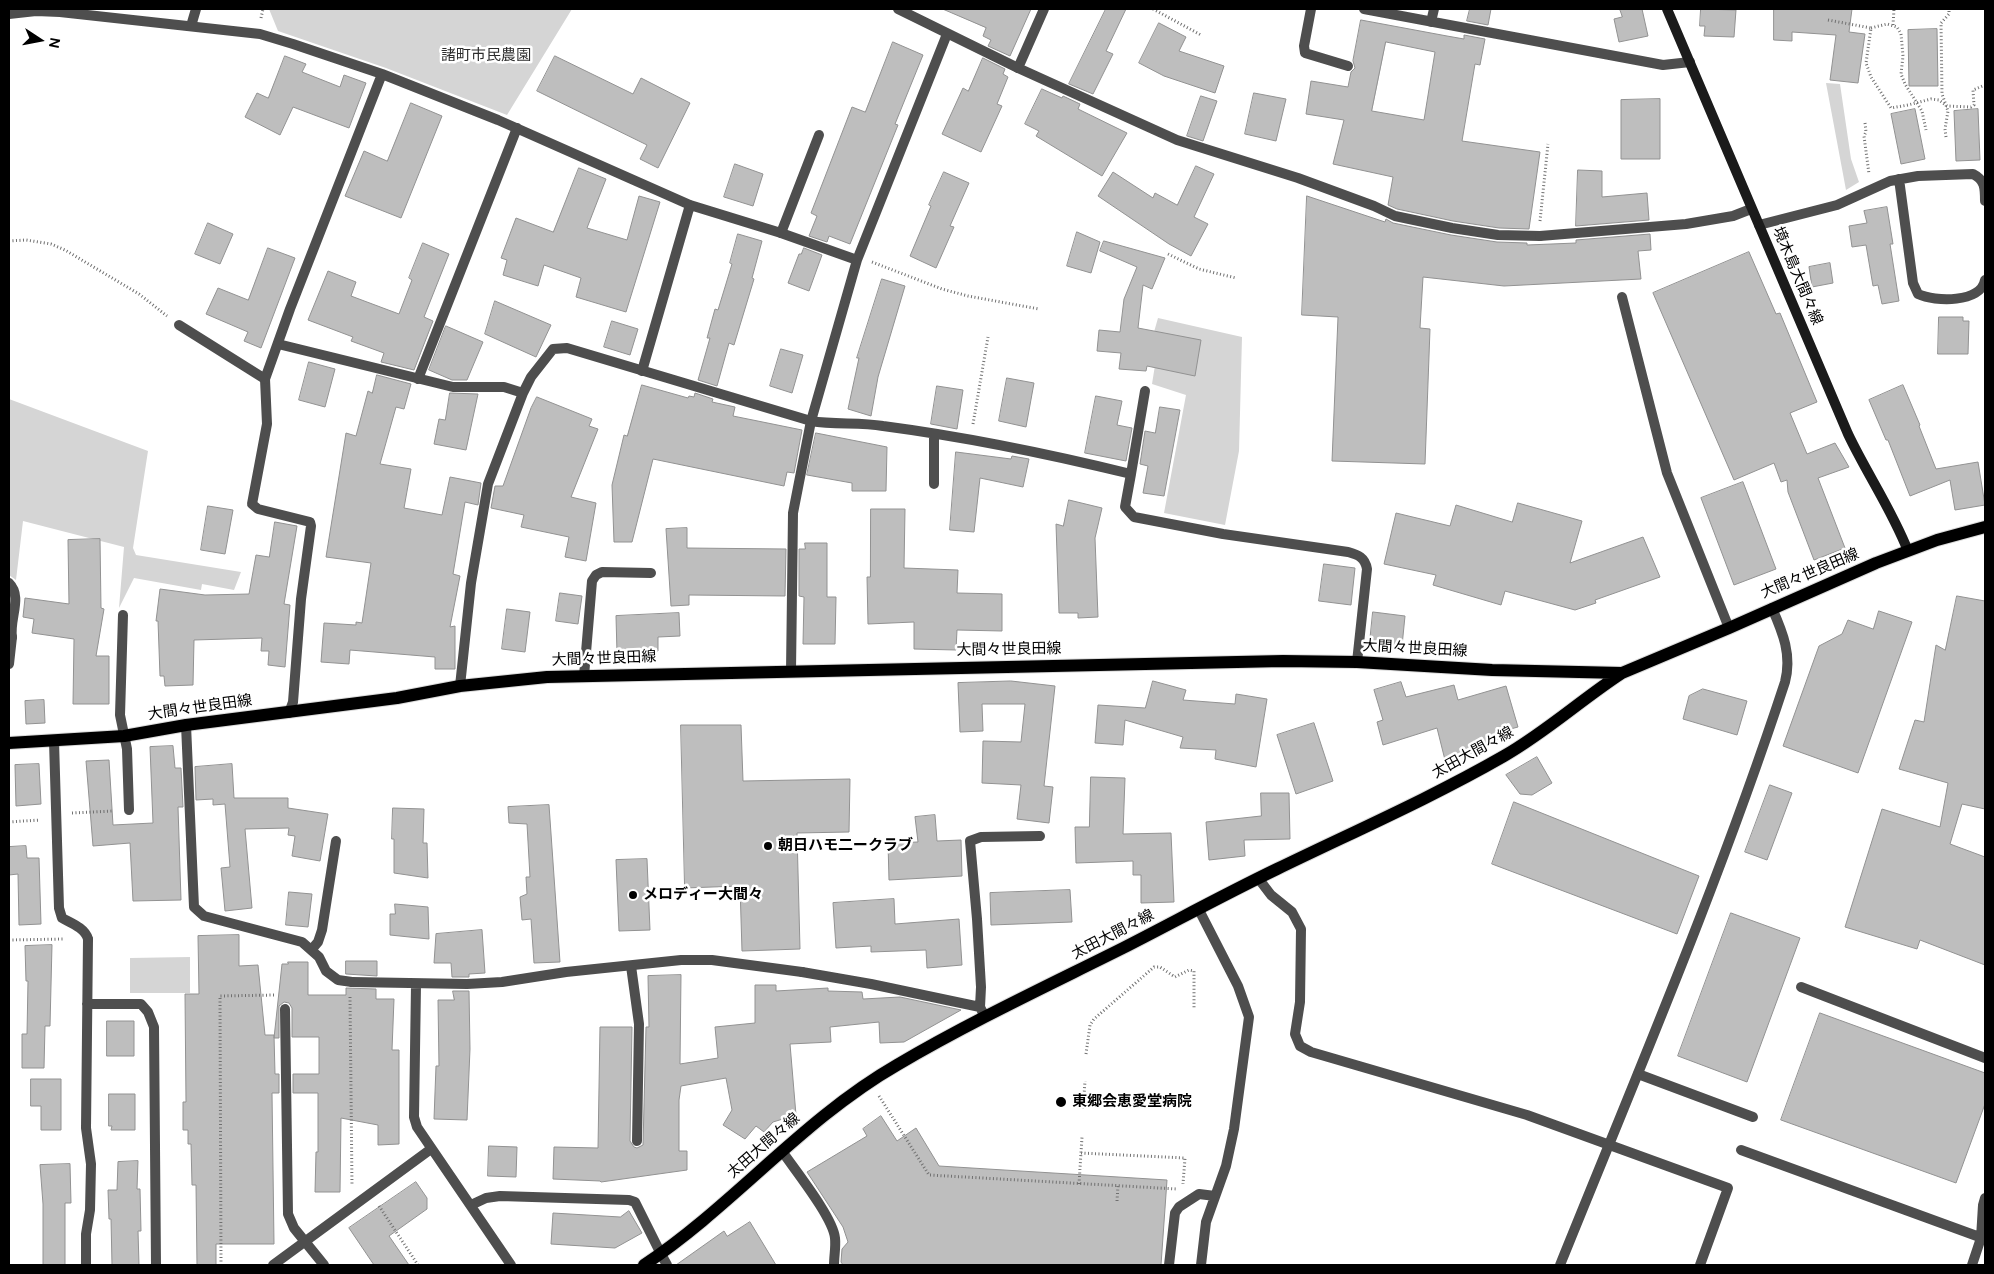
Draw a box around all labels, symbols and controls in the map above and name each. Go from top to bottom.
north arrow [15,15,65,65]
text: N [45,36,65,50]
park label: 諸町市民農園 [441,47,531,65]
street label: 境木島大間々線 [1768,224,1826,328]
street label: 大間々世良田線 [1758,545,1862,603]
street label: 大間々世良田線 [1362,637,1468,661]
street label: 大間々世良田線 [956,640,1062,660]
street label: 大間々世良田線 [551,648,657,670]
street label: 大間々世良田線 [147,692,253,724]
street label: 太田大間々線 [1429,723,1517,783]
place label: 朝日ハモ二ークラブ [778,837,913,855]
marker: 朝日ハモ二ークラブ [762,840,774,852]
place label: メロディー大間々 [643,886,763,904]
marker: メロディー大間々 [627,889,639,901]
street label: 太田大間々線 [1069,907,1157,963]
place label: 東郷会恵愛堂病院 [1072,1093,1192,1111]
marker: 東郷会恵愛堂病院 [1054,1095,1068,1109]
street label: 太田大間々線 [724,1110,804,1182]

